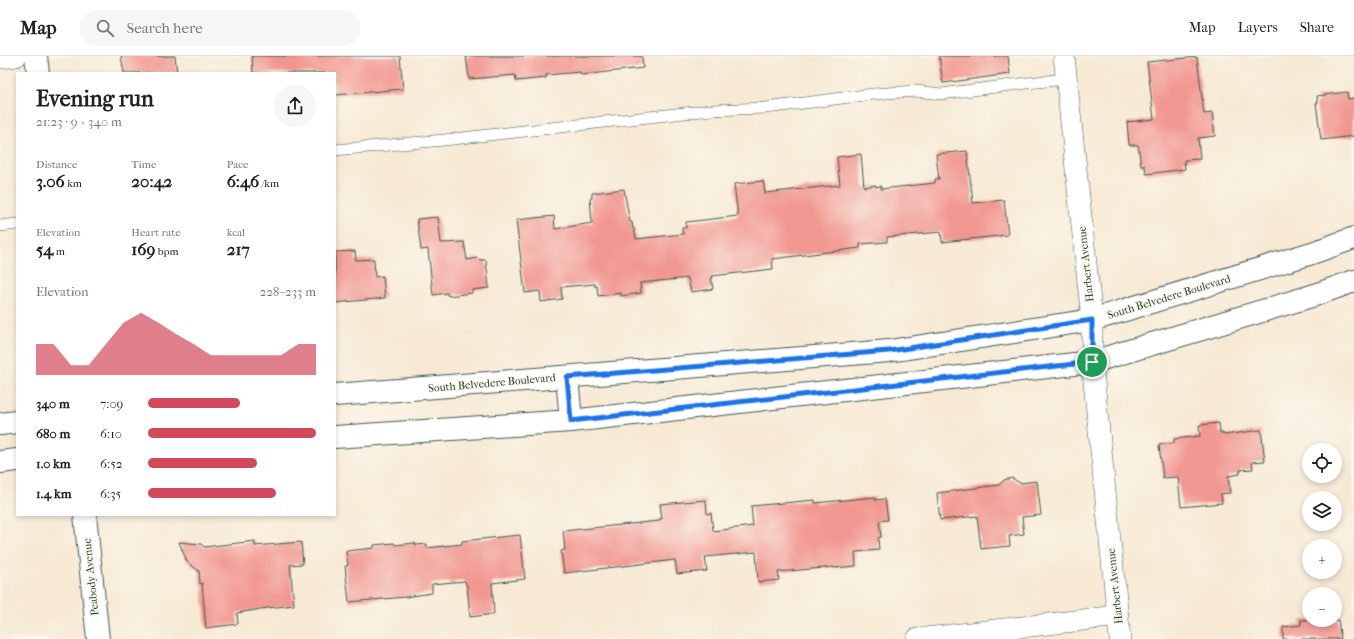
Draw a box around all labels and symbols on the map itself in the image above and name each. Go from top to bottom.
street label: Harbert Avenue [1075,225,1096,303]
street label: South Belvedere Boulevard [1106,272,1233,322]
pin [1075,345,1109,379]
street label: South Belvedere Boulevard [428,371,557,395]
street label: Peabody Avenue [80,537,102,616]
street label: Harbert Avenue [1104,547,1125,625]

